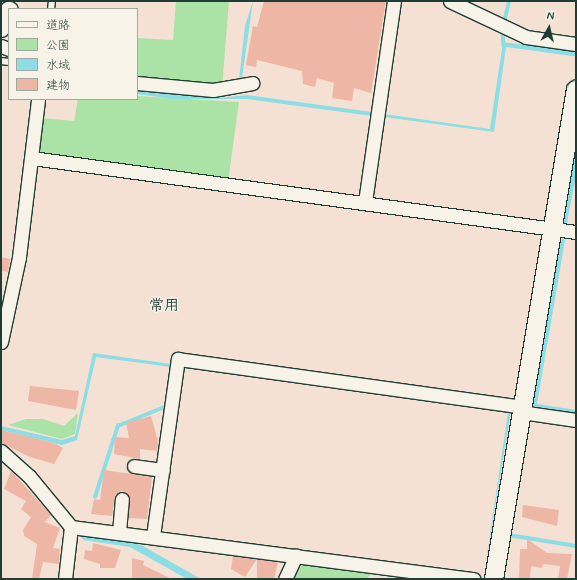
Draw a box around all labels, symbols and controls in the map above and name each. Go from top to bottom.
legend [8,8,138,100]
north arrow [529,8,569,48]
text: N [546,9,555,24]
text: 道路 [46,18,70,34]
text: 公園 [46,38,70,54]
text: 水域 [46,58,70,74]
text: 建物 [46,78,70,94]
district label: 常用 [149,298,179,316]

